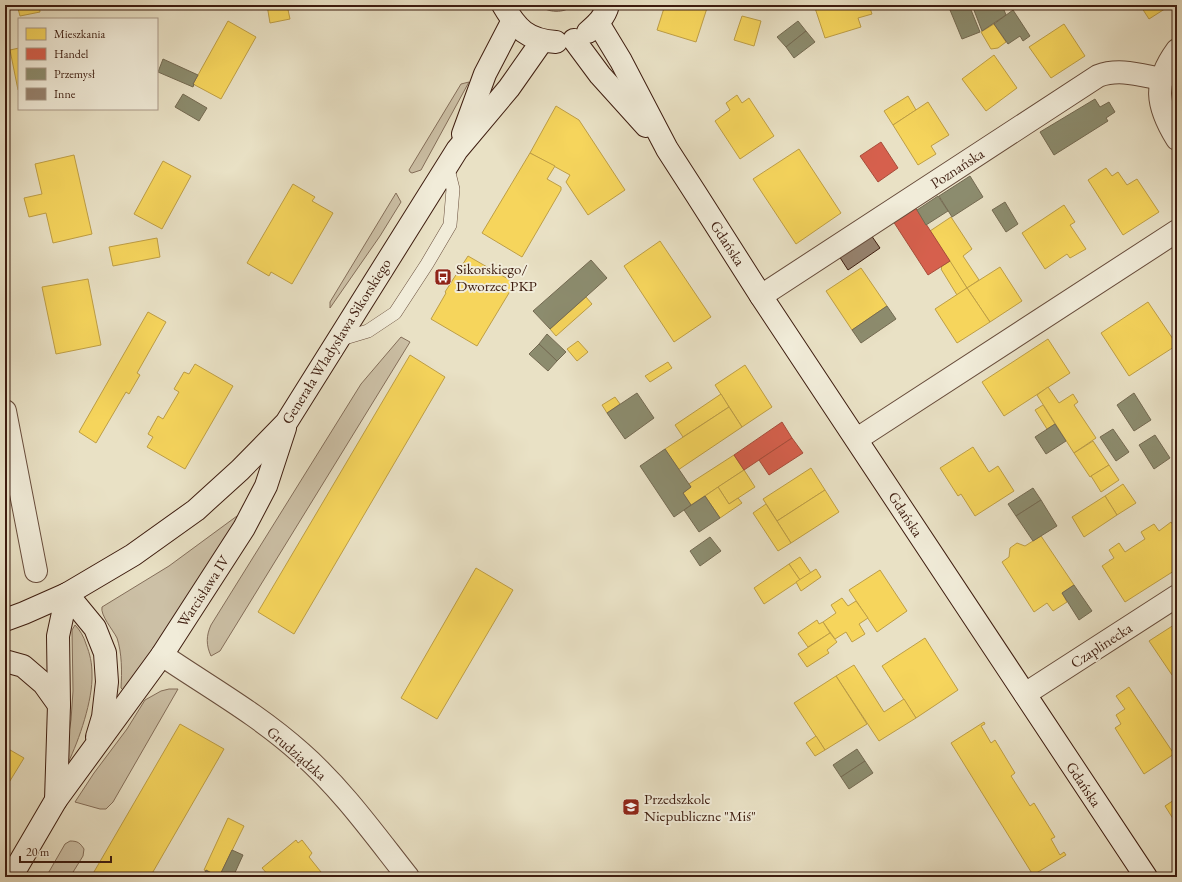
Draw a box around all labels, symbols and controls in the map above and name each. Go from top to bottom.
legend [18,18,158,110]
text: Mieszkania [54,26,106,42]
text: Handel [54,46,89,62]
text: Przemysł [54,66,95,82]
text: Inne [54,86,76,102]
street label: Poznańska [927,144,987,192]
street label: Gdańska [706,217,750,269]
street label: Generała Władysława Sikorskiego [277,255,395,427]
place label: Sikorskiego/ Dworzec PKP [456,259,537,295]
bus stop icon: Sikorskiego/ Dworzec PKP [433,267,453,287]
street label: Gdańska [884,488,928,540]
street label: Warcisława IV [173,551,234,631]
street label: Czaplinecka [1067,618,1135,672]
street label: Grudziądzka [263,722,331,784]
street label: Gdańska [1062,758,1106,810]
place label: Przedszkole Niepubliczne "Miś" [644,789,756,825]
school or university icon: Przedszkole Niepubliczne "Miś" [621,797,641,817]
scale bar [20,838,111,864]
text: 20 m [26,844,50,860]

